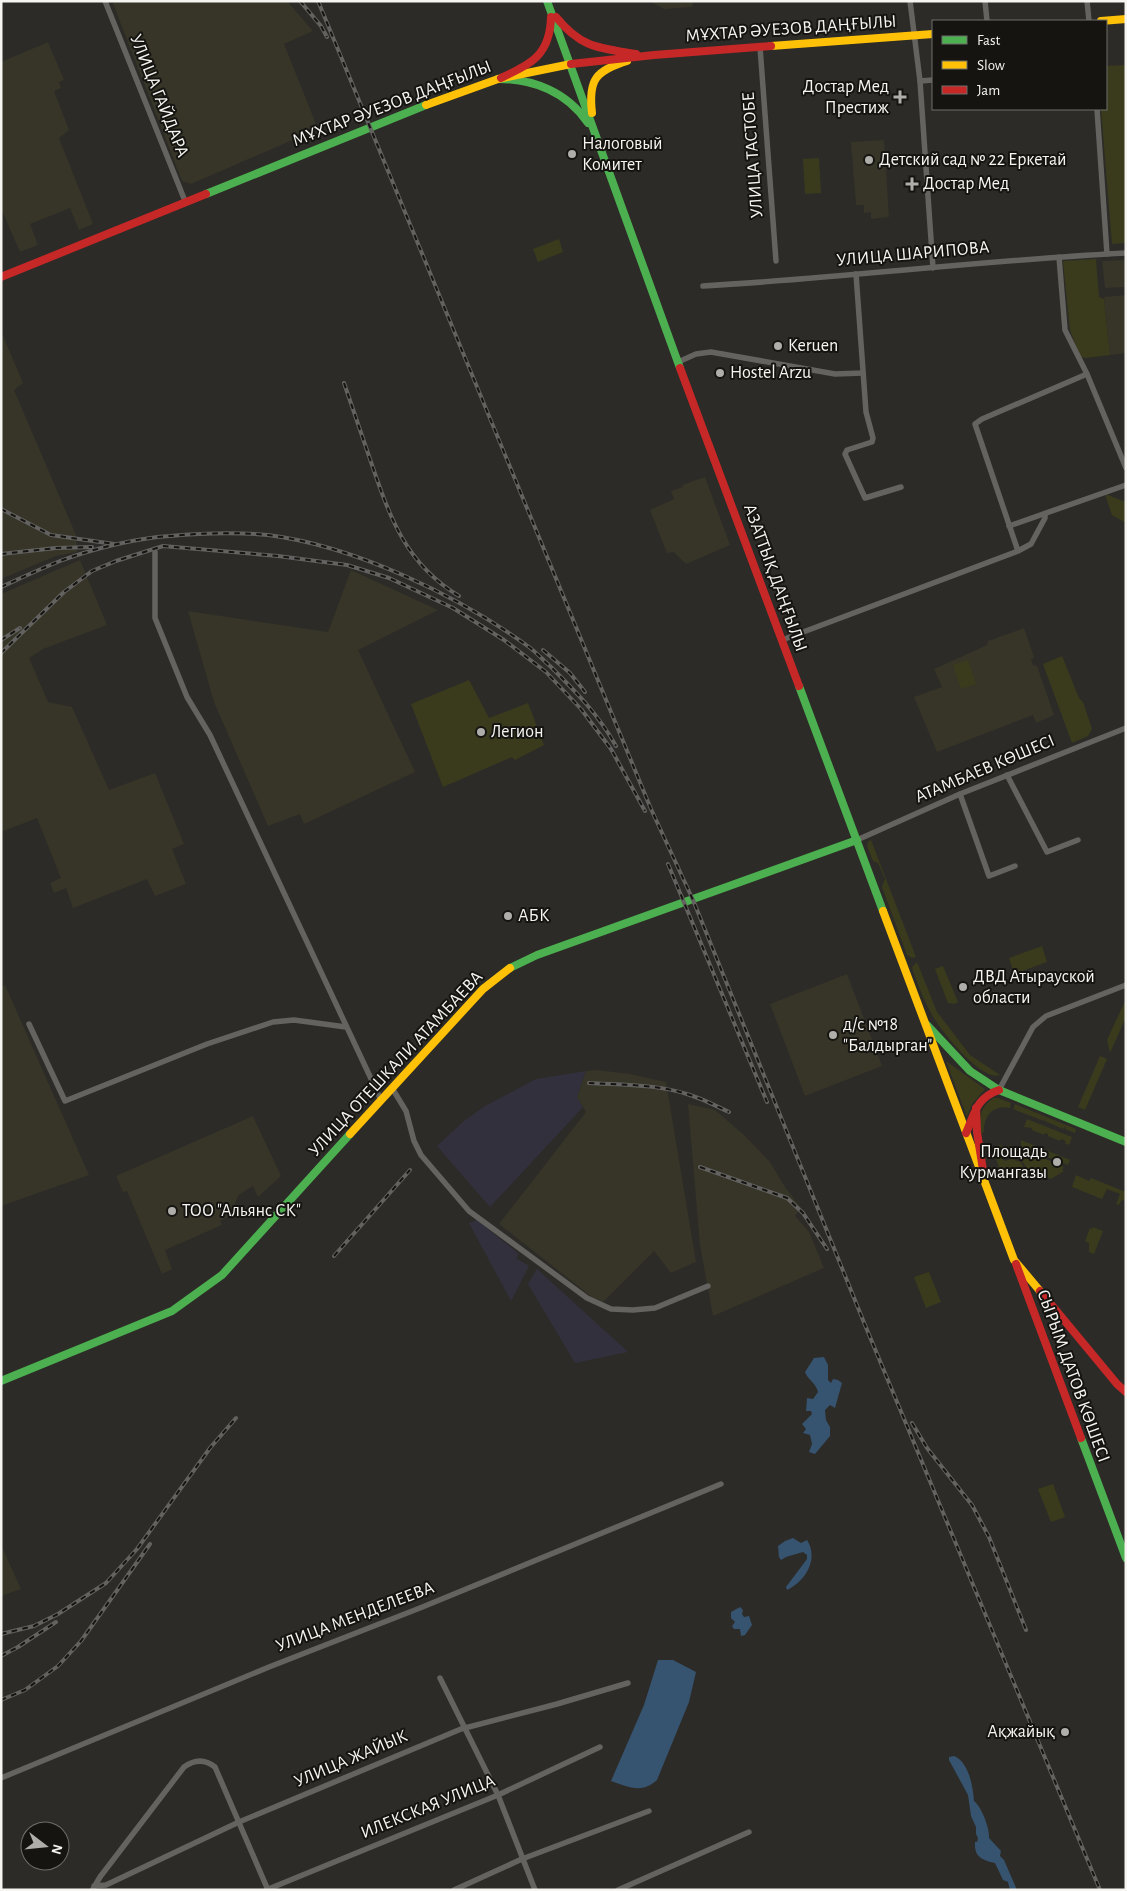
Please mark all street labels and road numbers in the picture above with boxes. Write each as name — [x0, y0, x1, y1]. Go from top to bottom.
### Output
street label: МҰХТАР ӘУЕЗОВ ДАҢҒЫЛЫ — [685, 13, 897, 45]
street label: УЛИЦА ГАЙДАРА — [126, 31, 194, 160]
street label: МҰХТАР ӘУЕЗОВ ДАҢҒЫЛЫ — [290, 58, 494, 150]
street label: УЛИЦА ТАСТОБЕ — [740, 91, 766, 219]
street label: УЛИЦА ШАРИПОВА — [836, 238, 991, 270]
street label: АЗАТТЫҚ ДАҢҒЫЛЫ — [740, 502, 810, 654]
street label: АТАМБАЕВ КӨШЕСІ — [913, 731, 1057, 807]
street label: УЛИЦА ОТЕШКАЛИ АТАМБАЕВА — [305, 968, 487, 1160]
street label: СЫРЫМ ДАТОВ КӨШЕСІ — [1033, 1287, 1113, 1465]
street label: УЛИЦА МЕНДЕЛЕЕВА — [274, 1578, 437, 1655]
street label: УЛИЦА ЖАЙЫК — [291, 1725, 411, 1791]
street label: ИЛЕКСКАЯ УЛИЦА — [358, 1772, 498, 1842]

